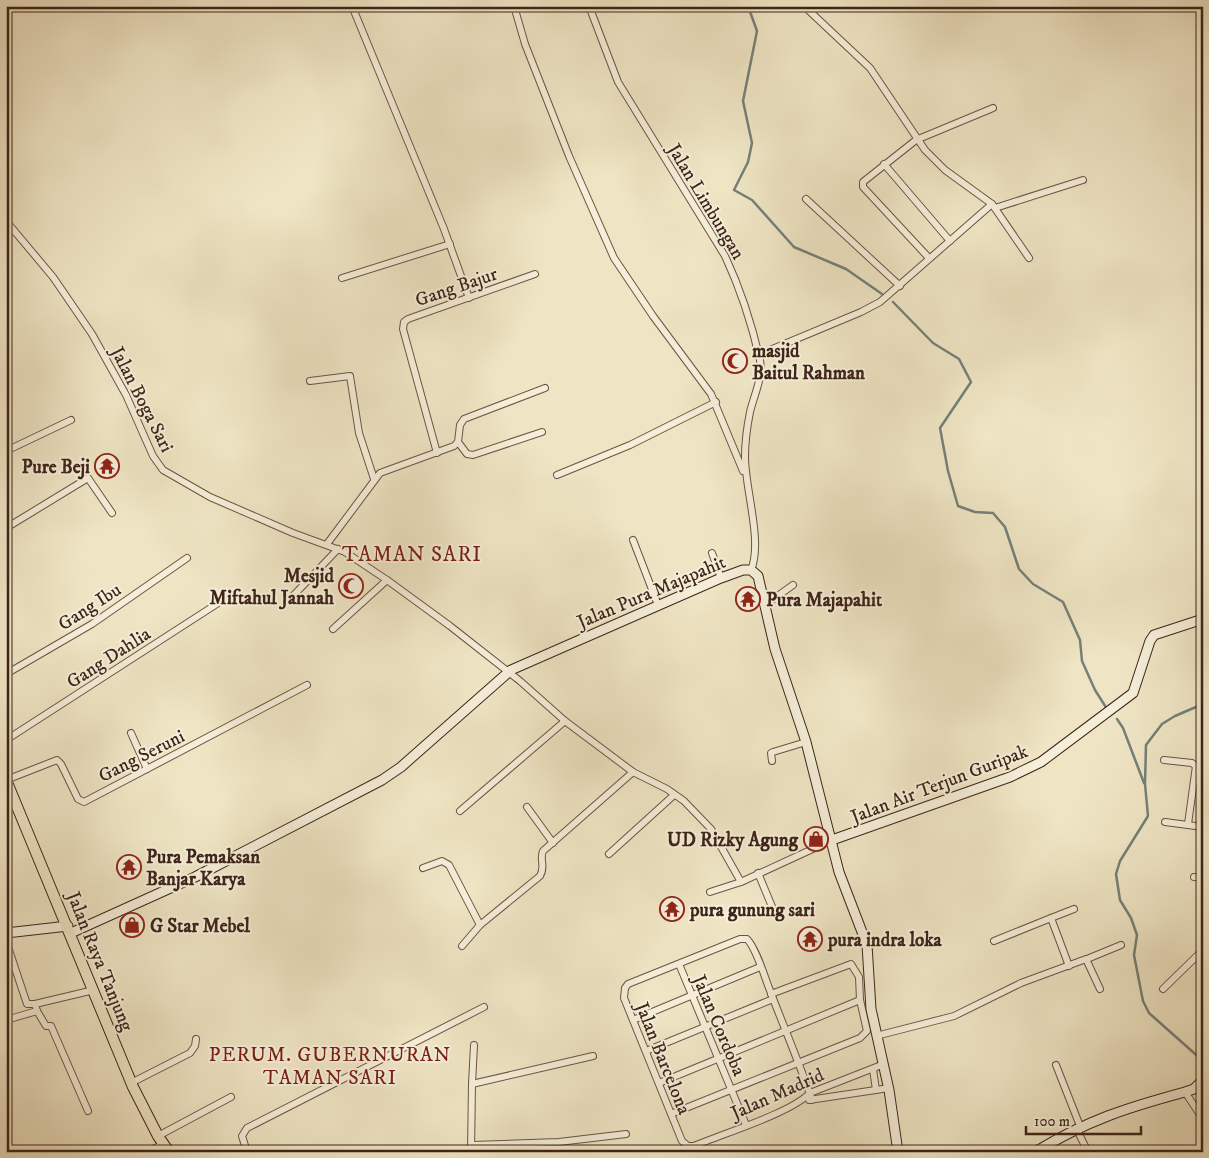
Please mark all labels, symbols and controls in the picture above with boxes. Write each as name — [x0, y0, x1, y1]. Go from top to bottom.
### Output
street label: Jalan Limbungan — [661, 138, 749, 264]
street label: Gang Bajur — [412, 263, 501, 312]
place label: masjid Baitul Rahman — [752, 340, 866, 385]
street label: Jalan Boga Sari — [104, 341, 178, 457]
mosque icon: masjid Baitul Rahman — [722, 348, 748, 374]
temple icon: Pure Beji — [94, 453, 120, 479]
place label: Pure Beji — [21, 456, 90, 480]
district label: TAMAN SARI — [342, 542, 482, 568]
street label: Jalan Pura Majapahit — [572, 551, 729, 635]
place label: Mesjid Miftahul Jannah — [210, 565, 335, 610]
mosque icon: Mesjid Miftahul Jannah — [338, 573, 364, 599]
street label: Gang Ibu — [54, 578, 126, 636]
temple icon: Pura Majapahit — [735, 586, 761, 612]
place label: Pura Majapahit — [766, 589, 883, 613]
street label: Gang Dahlia — [63, 623, 155, 694]
street label: Gang Seruni — [95, 725, 189, 788]
street label: Jalan Air Terjun Guripak — [846, 740, 1032, 830]
shop icon: UD Rizky Agung — [803, 826, 829, 852]
place label: UD Rizky Agung — [667, 829, 799, 852]
place label: Pura Pemaksan Banjar Karya — [146, 846, 261, 892]
temple icon: Pura Pemaksan Banjar Karya — [116, 854, 142, 880]
street label: Jalan Raya Tanjung — [60, 887, 138, 1035]
temple icon: pura gunung sari — [659, 896, 685, 922]
place label: pura gunung sari — [689, 899, 815, 922]
shop icon: G Star Mebel — [119, 912, 145, 938]
place label: G Star Mebel — [150, 915, 250, 938]
temple icon: pura indra loka — [797, 926, 823, 952]
place label: pura indra loka — [827, 929, 943, 952]
street label: Jalan Cordoba — [686, 970, 750, 1080]
street label: Jalan Barcelona — [629, 997, 696, 1118]
district label: PERUM. GUBERNURAN TAMAN SARI — [209, 1043, 451, 1091]
street label: Jalan Madrid — [726, 1063, 828, 1126]
scale bar — [1026, 1103, 1142, 1135]
text: 100 m — [1034, 1112, 1070, 1131]

